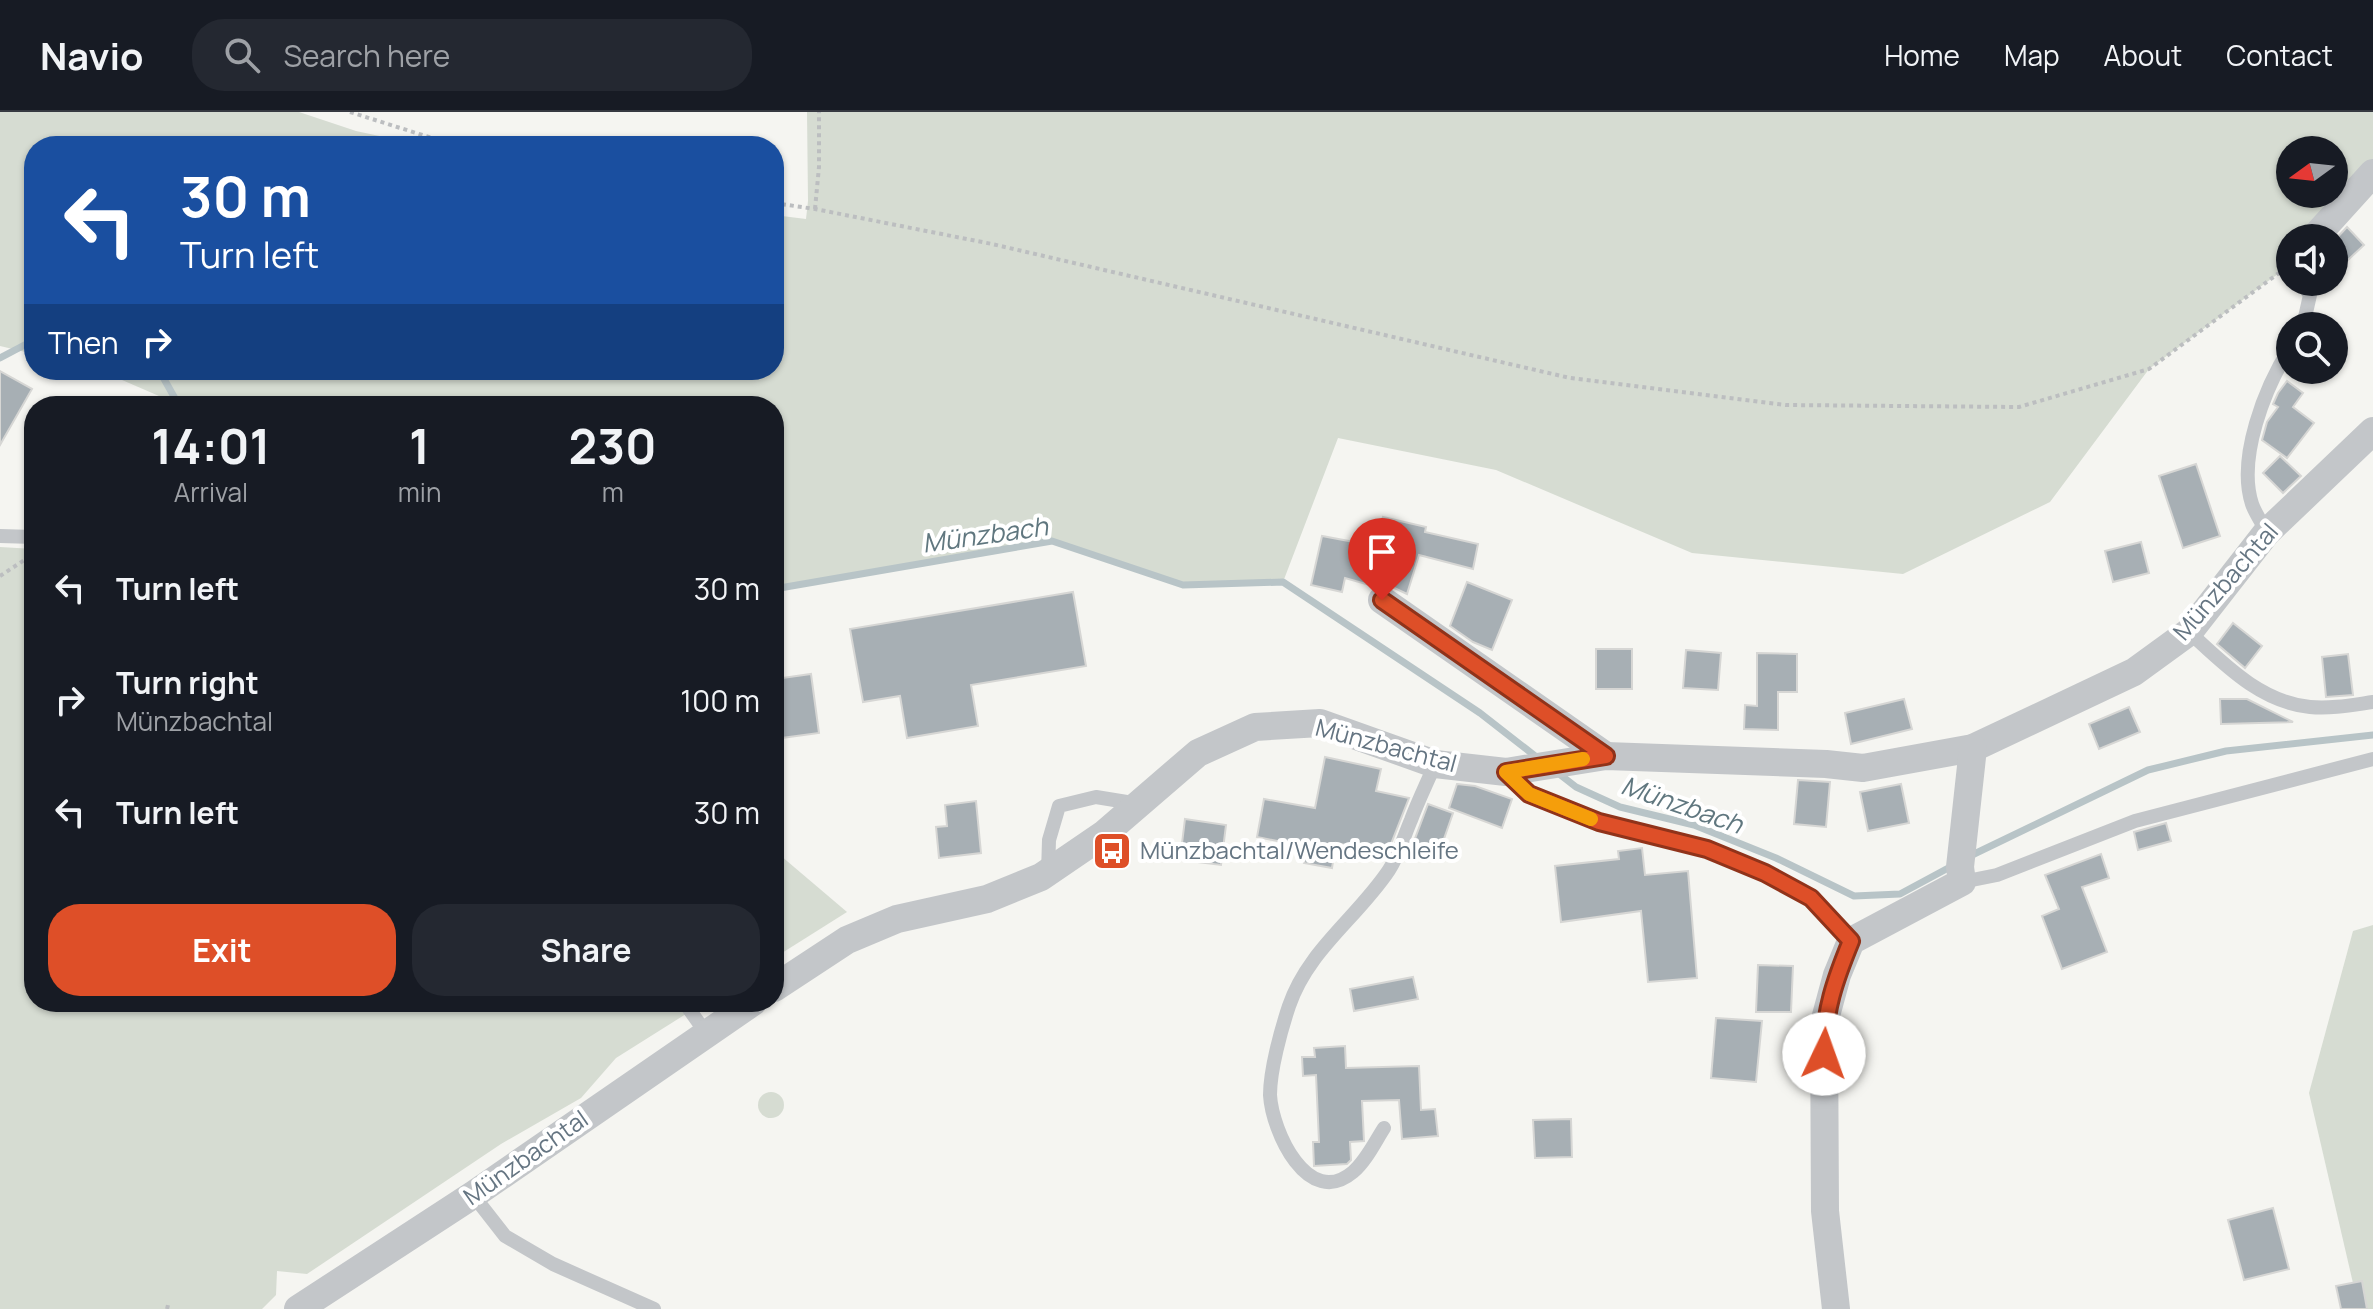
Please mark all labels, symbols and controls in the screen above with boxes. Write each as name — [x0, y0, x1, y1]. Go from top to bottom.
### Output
search box — [192, 19, 752, 91]
text: Navio — [40, 29, 144, 81]
icon: search — [220, 33, 264, 77]
text: Search here — [284, 35, 450, 76]
text: Home — [1884, 36, 1960, 74]
text: Map — [2004, 36, 2060, 74]
text: About — [2104, 36, 2182, 74]
text: Contact — [2226, 36, 2333, 74]
north arrow — [2276, 136, 2348, 208]
map controls — [2276, 136, 2348, 384]
text: 30 m — [180, 157, 311, 234]
icon: left — [48, 168, 152, 272]
button: sound — [2276, 224, 2348, 296]
text: Turn left — [180, 230, 319, 279]
button: search — [2276, 312, 2348, 384]
icon: right — [135, 320, 179, 364]
text: Then — [48, 322, 119, 363]
text: 14:01 — [151, 413, 271, 478]
text: 1 — [409, 413, 430, 478]
text: 230 — [569, 413, 657, 478]
text: Arrival — [174, 474, 248, 510]
text: min — [398, 474, 441, 510]
text: m — [602, 474, 624, 510]
water label: Münzbach — [920, 507, 1051, 561]
street label: Münzbachtal — [2165, 515, 2285, 647]
pin — [1348, 518, 1416, 600]
icon: arrive — [1360, 530, 1404, 574]
icon: left — [48, 566, 92, 610]
text: Turn left — [116, 568, 239, 609]
text: 30 m — [694, 568, 760, 609]
text: Turn right — [116, 662, 259, 703]
icon: right — [48, 678, 92, 722]
text: 100 m — [680, 680, 760, 721]
text: Münzbachtal — [116, 703, 273, 739]
street label: Münzbachtal — [1312, 710, 1461, 779]
water label: Münzbach — [1617, 766, 1749, 842]
icon: left — [48, 790, 92, 834]
text: Turn left — [116, 792, 239, 833]
text: 30 m — [694, 792, 760, 833]
bus stop icon: Münzbachtal/Wendeschleife — [1091, 830, 1133, 872]
place label: Münzbachtal/Wendeschleife — [1140, 833, 1459, 866]
button: Exit — [48, 904, 396, 996]
button: Share — [412, 904, 760, 996]
position arrow — [1782, 1012, 1866, 1096]
street label: Münzbachtal — [456, 1102, 594, 1212]

